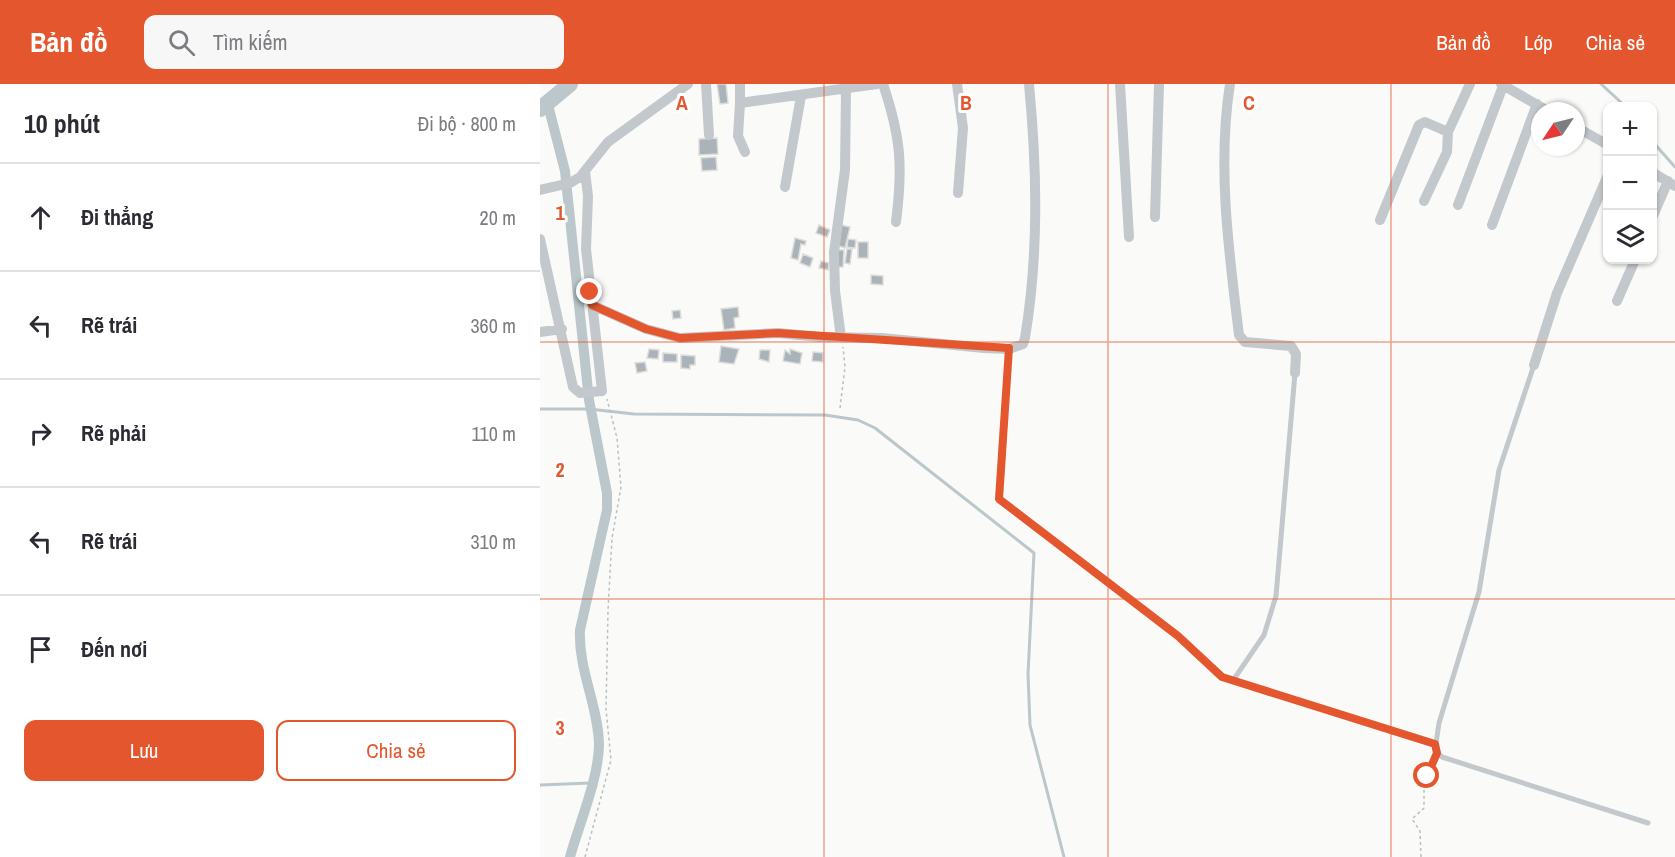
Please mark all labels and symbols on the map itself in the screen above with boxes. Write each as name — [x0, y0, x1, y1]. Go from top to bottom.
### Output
text: A — [676, 89, 688, 116]
text: B — [960, 89, 972, 116]
text: C — [1243, 89, 1255, 116]
north arrow — [1531, 102, 1585, 156]
text: 1 — [555, 199, 565, 226]
route end — [576, 278, 602, 304]
text: 2 — [555, 456, 565, 483]
text: 3 — [555, 714, 565, 741]
route start — [1413, 762, 1439, 788]

